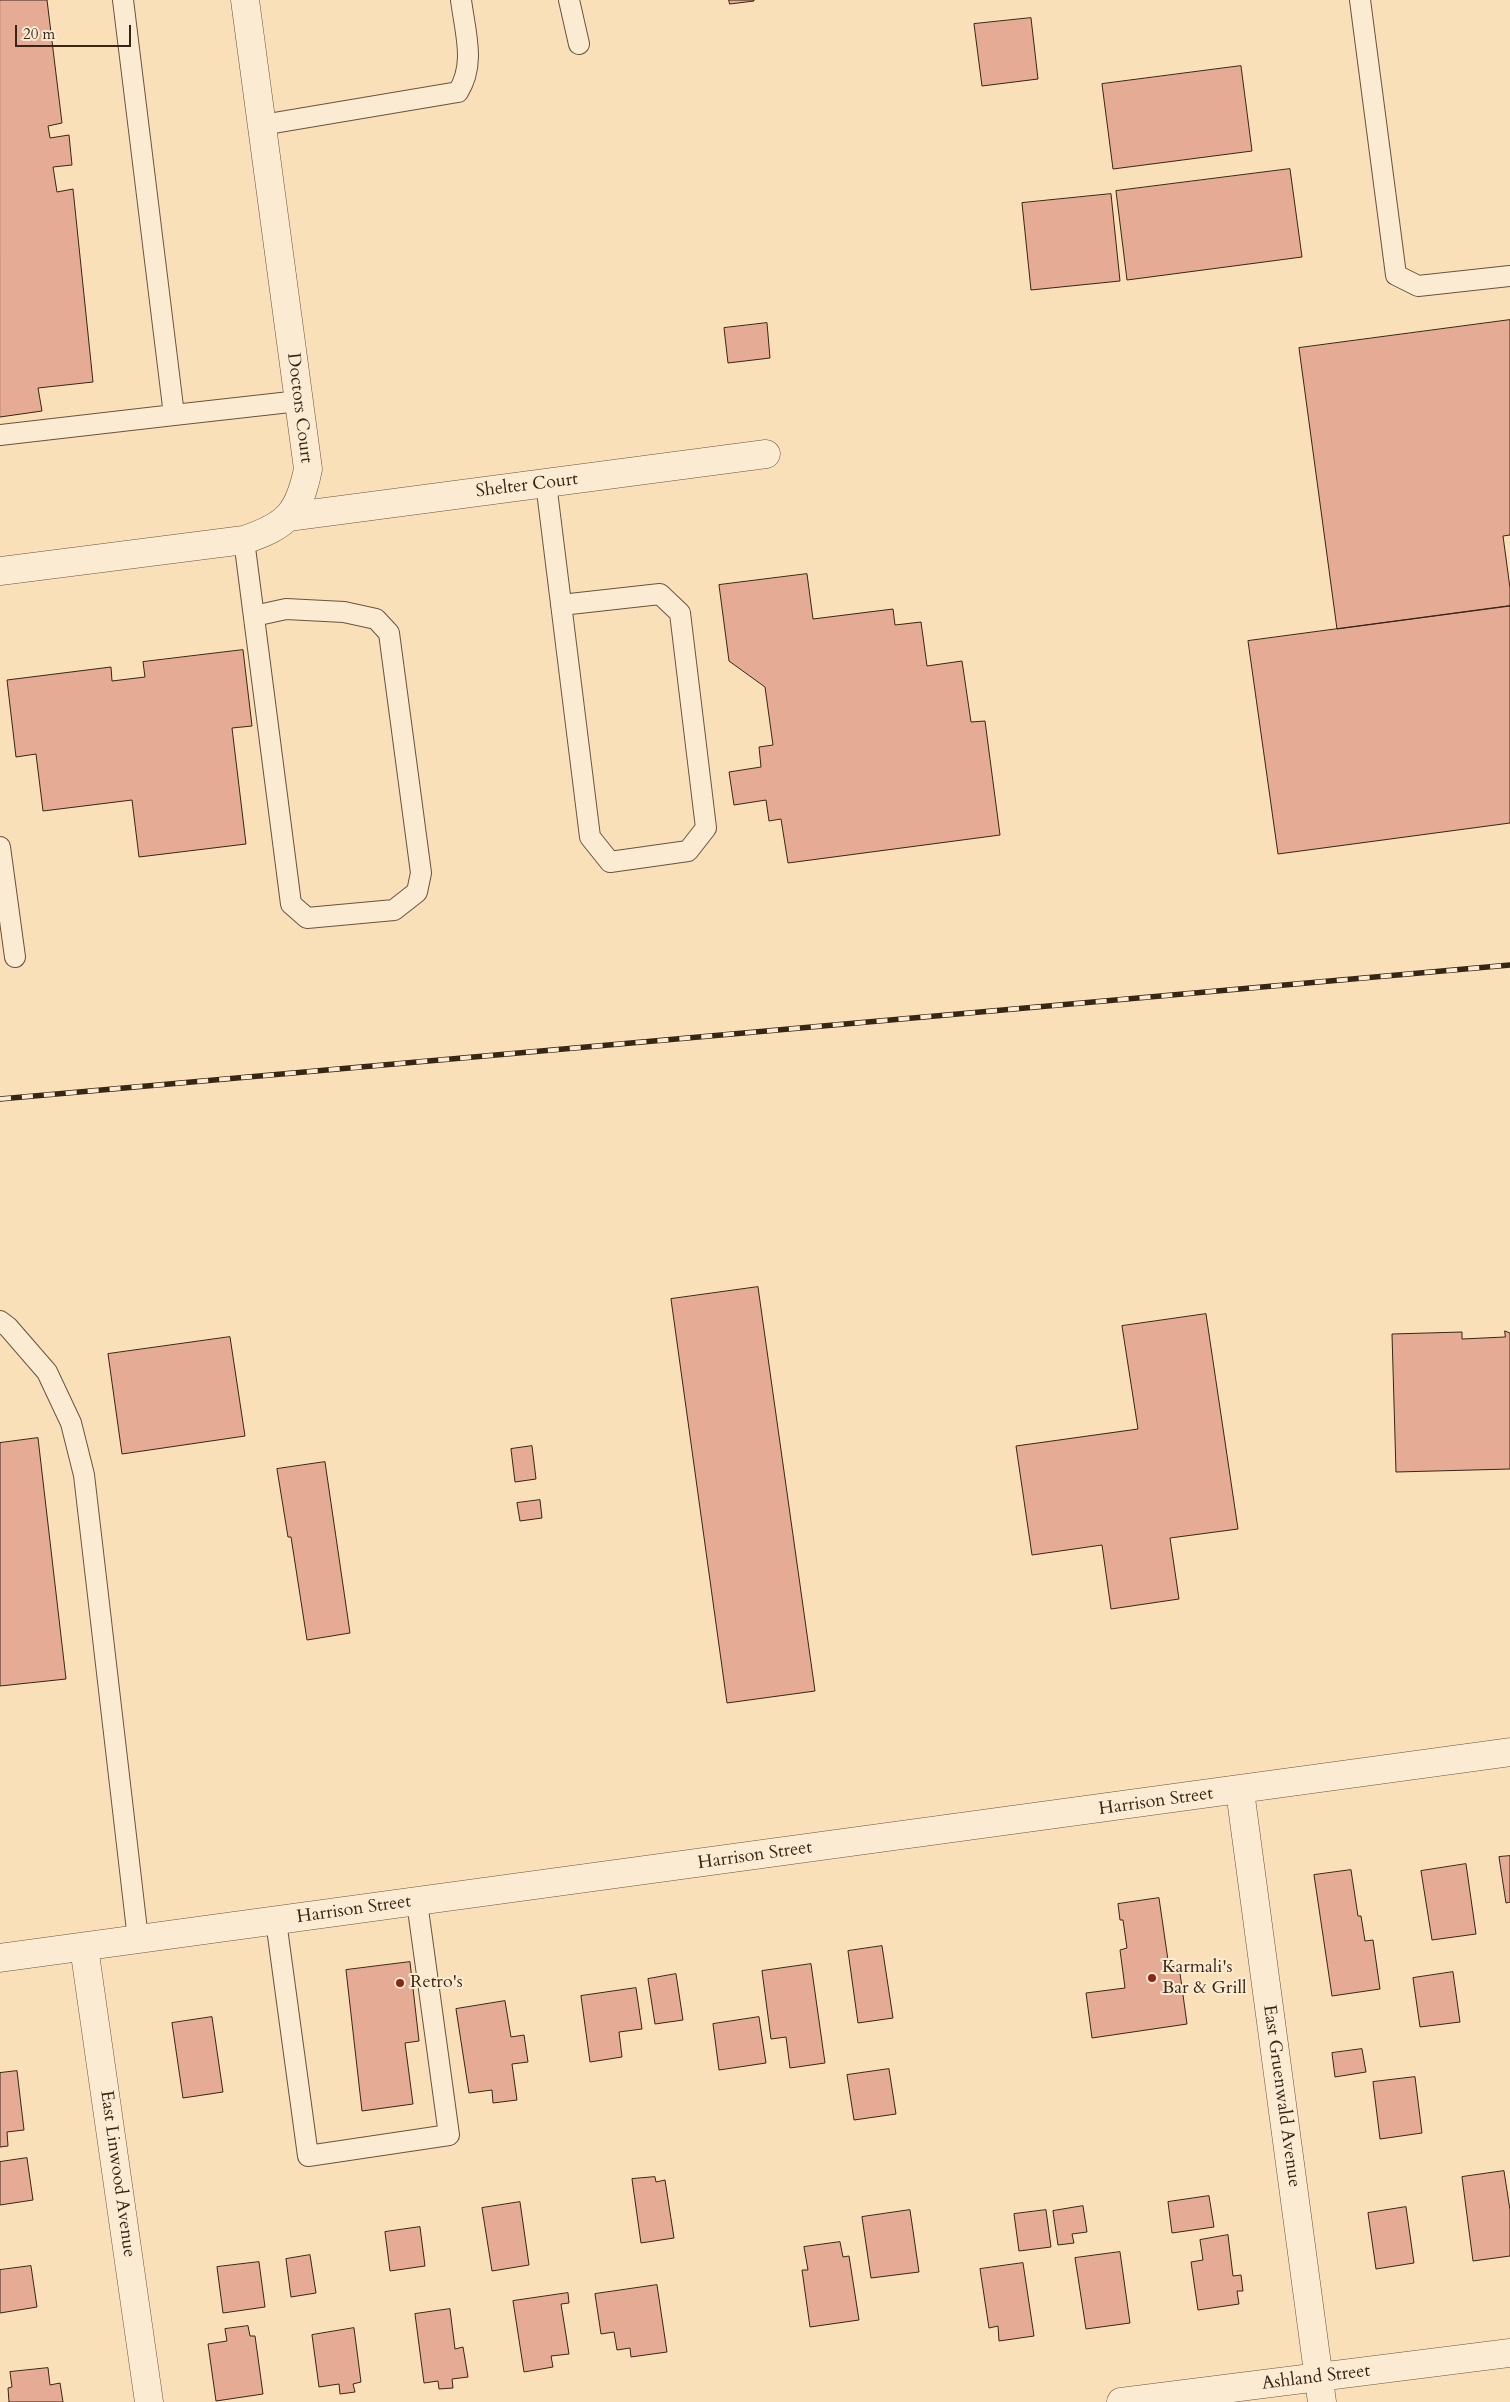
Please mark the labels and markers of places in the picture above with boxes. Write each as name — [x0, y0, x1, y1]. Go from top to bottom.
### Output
place label: Karmali's Bar & Grill — [1162, 1957, 1247, 2000]
place label: Retro's — [410, 1972, 463, 1994]
marker: Karmali's Bar & Grill — [1146, 1972, 1158, 1984]
marker: Retro's — [394, 1977, 406, 1989]

